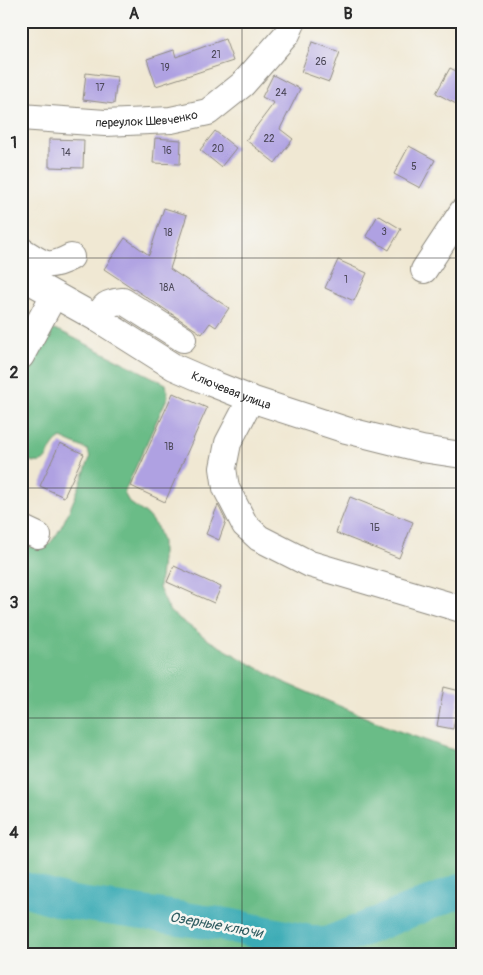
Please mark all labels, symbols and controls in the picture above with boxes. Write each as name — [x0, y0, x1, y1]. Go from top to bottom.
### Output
text: A — [129, 4, 140, 24]
text: B — [343, 4, 353, 24]
house number: 21 — [211, 49, 221, 61]
house number: 26 — [315, 56, 327, 68]
house number: 19 — [160, 62, 170, 74]
house number: 17 — [95, 82, 105, 94]
house number: 24 — [275, 87, 287, 99]
street label: переулок Шевченко — [95, 107, 200, 131]
text: 1 — [11, 133, 17, 153]
house number: 22 — [263, 133, 275, 145]
house number: 20 — [212, 143, 224, 155]
house number: 16 — [162, 145, 172, 157]
house number: 14 — [61, 147, 71, 159]
house number: 5 — [411, 161, 417, 173]
house number: 3 — [381, 226, 387, 238]
house number: 18 — [164, 227, 172, 239]
house number: 1 — [344, 274, 348, 286]
house number: 18А — [159, 282, 175, 294]
text: 2 — [10, 363, 19, 383]
street label: Ключевая улица — [189, 368, 273, 413]
house number: 1В — [164, 441, 174, 453]
house number: 1Б — [370, 522, 380, 534]
text: 3 — [10, 593, 19, 613]
text: 4 — [9, 823, 19, 843]
water label: Озерные ключи — [168, 908, 265, 942]

